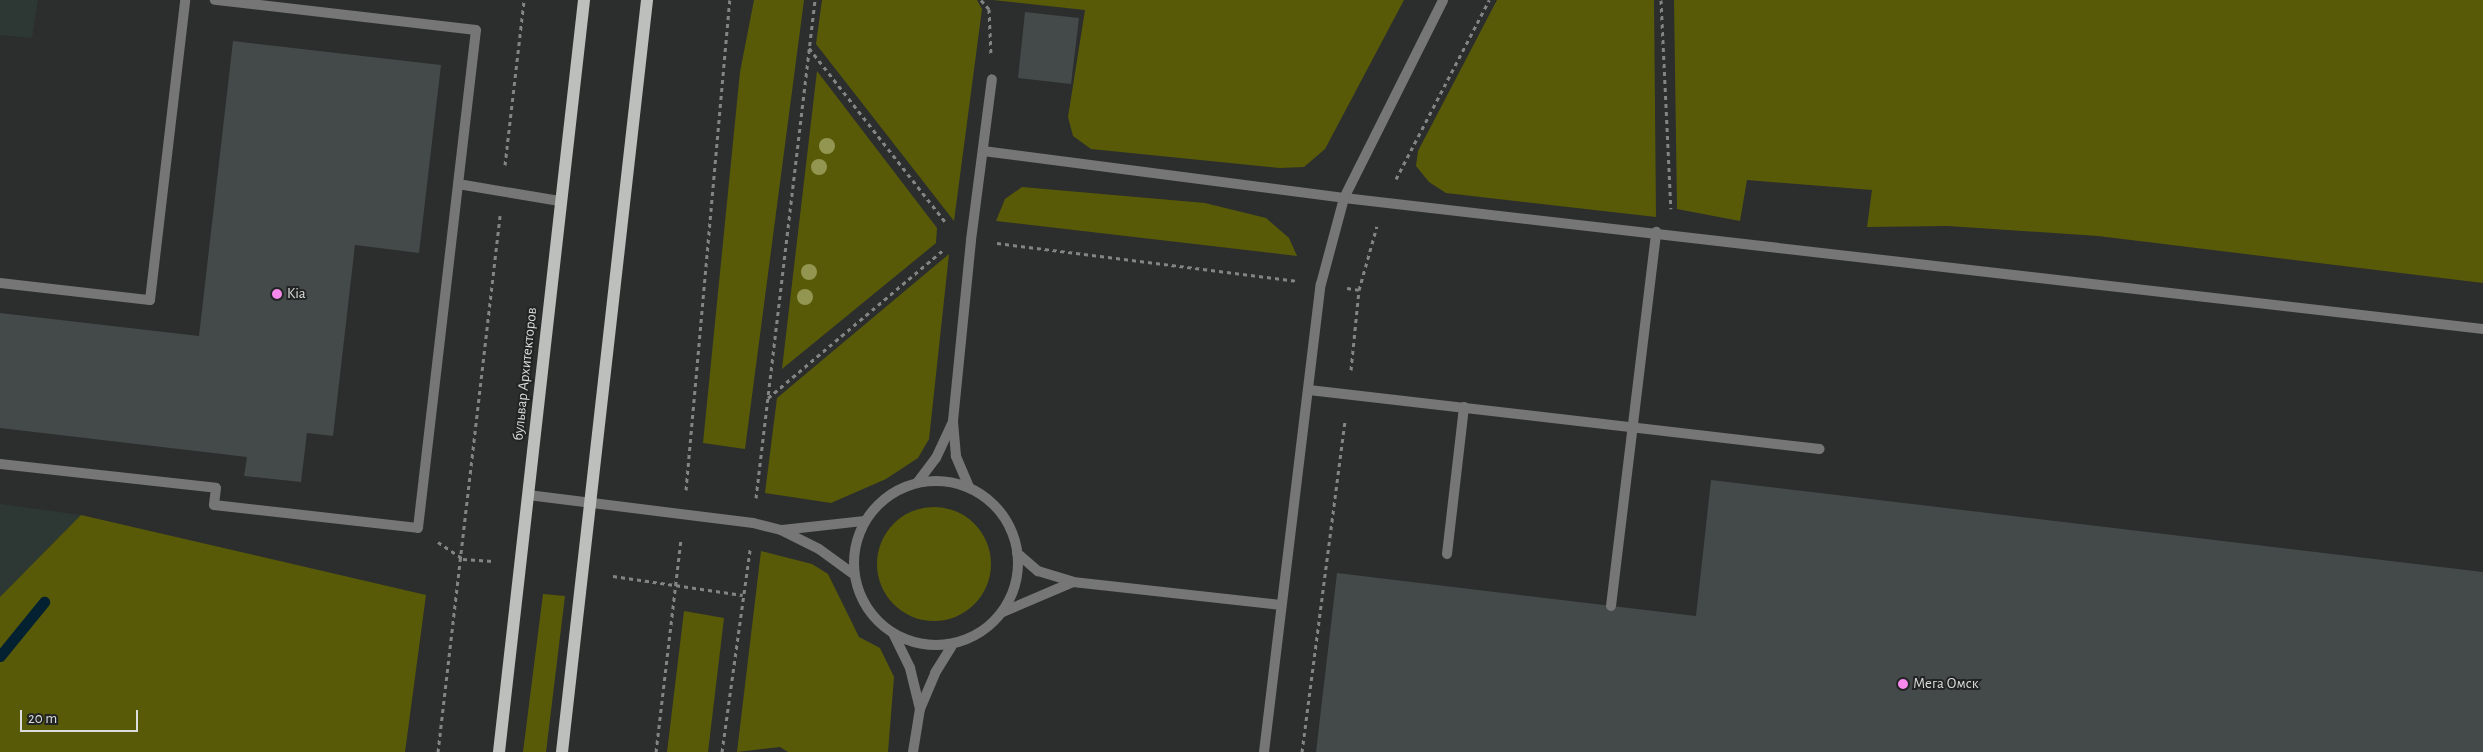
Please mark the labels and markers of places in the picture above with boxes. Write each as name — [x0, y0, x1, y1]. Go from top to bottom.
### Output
place label: Kia — [287, 285, 306, 303]
marker: Kia — [271, 288, 283, 300]
place label: Мега Омск — [1913, 675, 1979, 693]
marker: Мега Омск — [1897, 678, 1909, 690]

